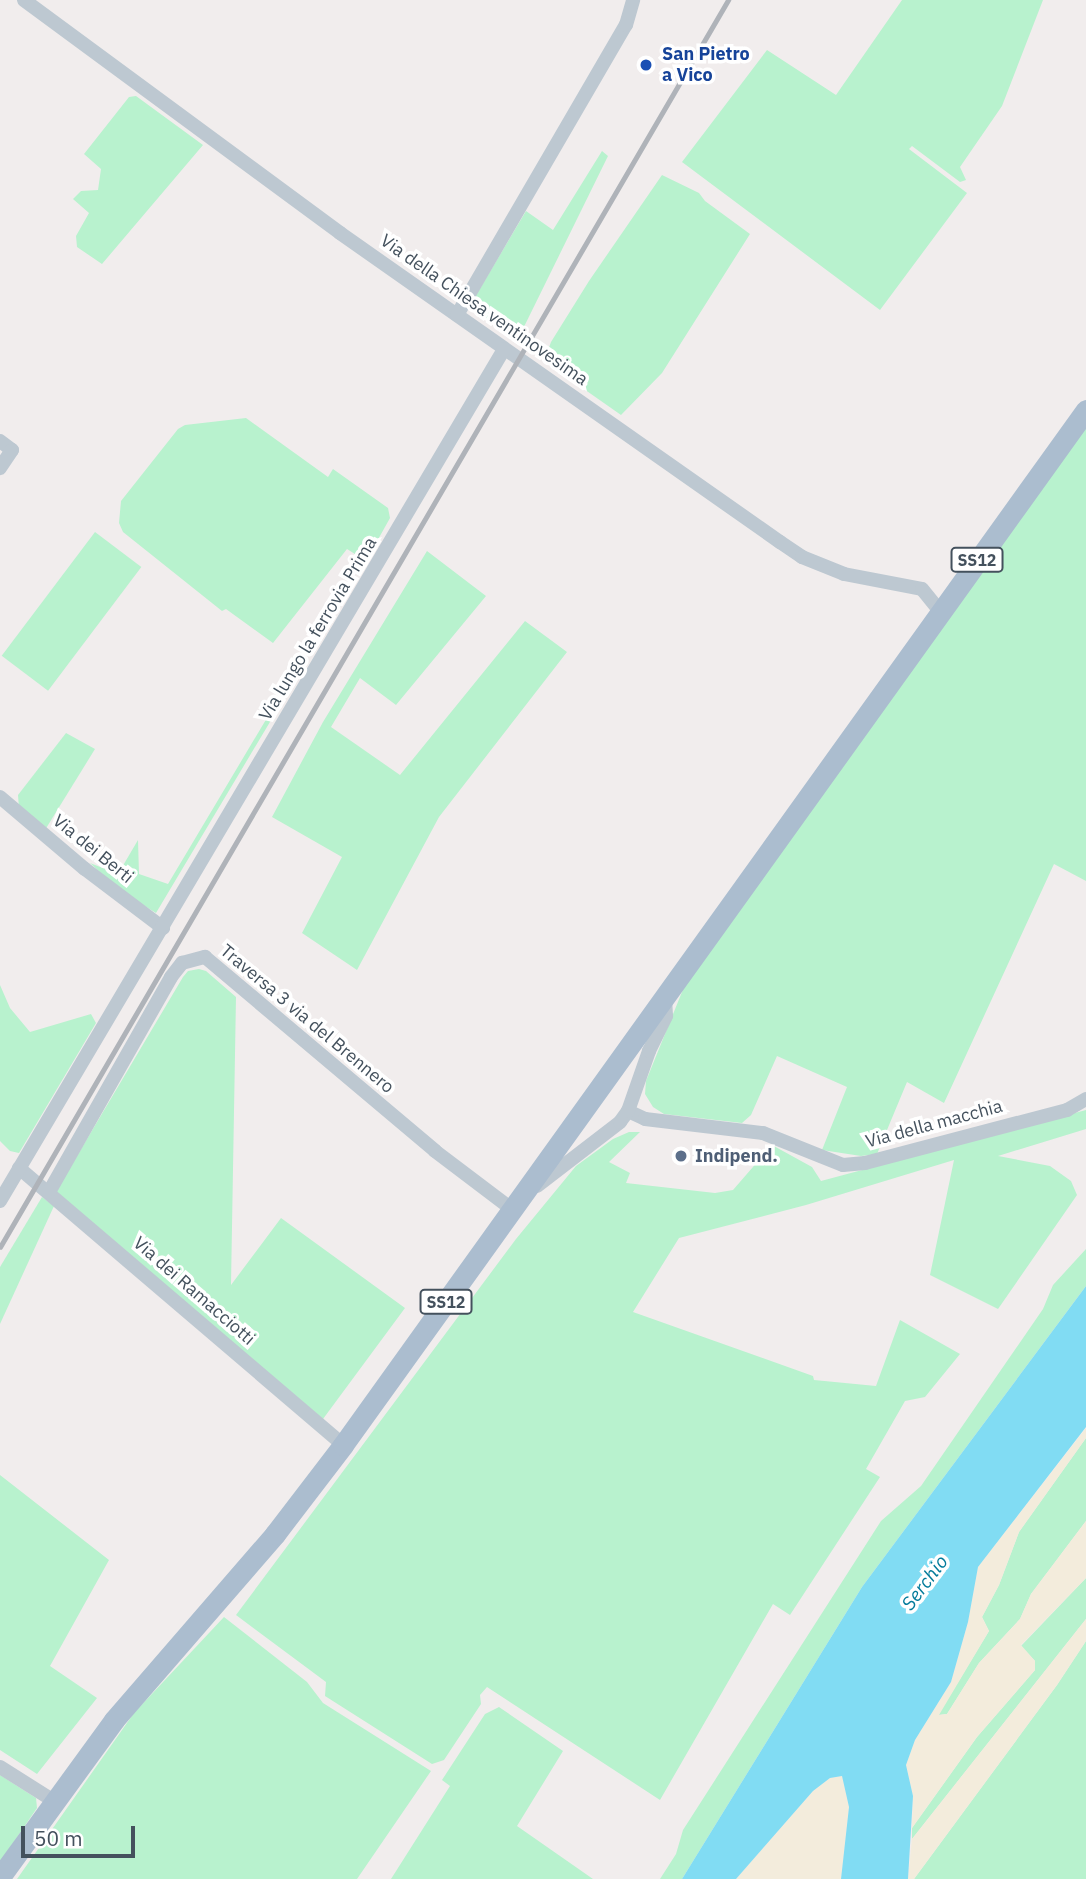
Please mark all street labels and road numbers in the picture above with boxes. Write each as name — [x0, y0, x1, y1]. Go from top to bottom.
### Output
street label: Via della Chiesa ventinovesima — [376, 230, 592, 390]
street label: Via lungo la ferrovia Prima — [255, 533, 381, 725]
road number: SS12 — [949, 548, 1005, 572]
street label: Via dei Berti — [48, 810, 138, 888]
street label: Traversa 3 via del Brennero — [216, 940, 398, 1098]
street label: Via della macchia — [863, 1095, 1005, 1153]
street label: Via dei Ramacciotti — [129, 1232, 259, 1350]
road number: SS12 — [418, 1290, 474, 1314]

